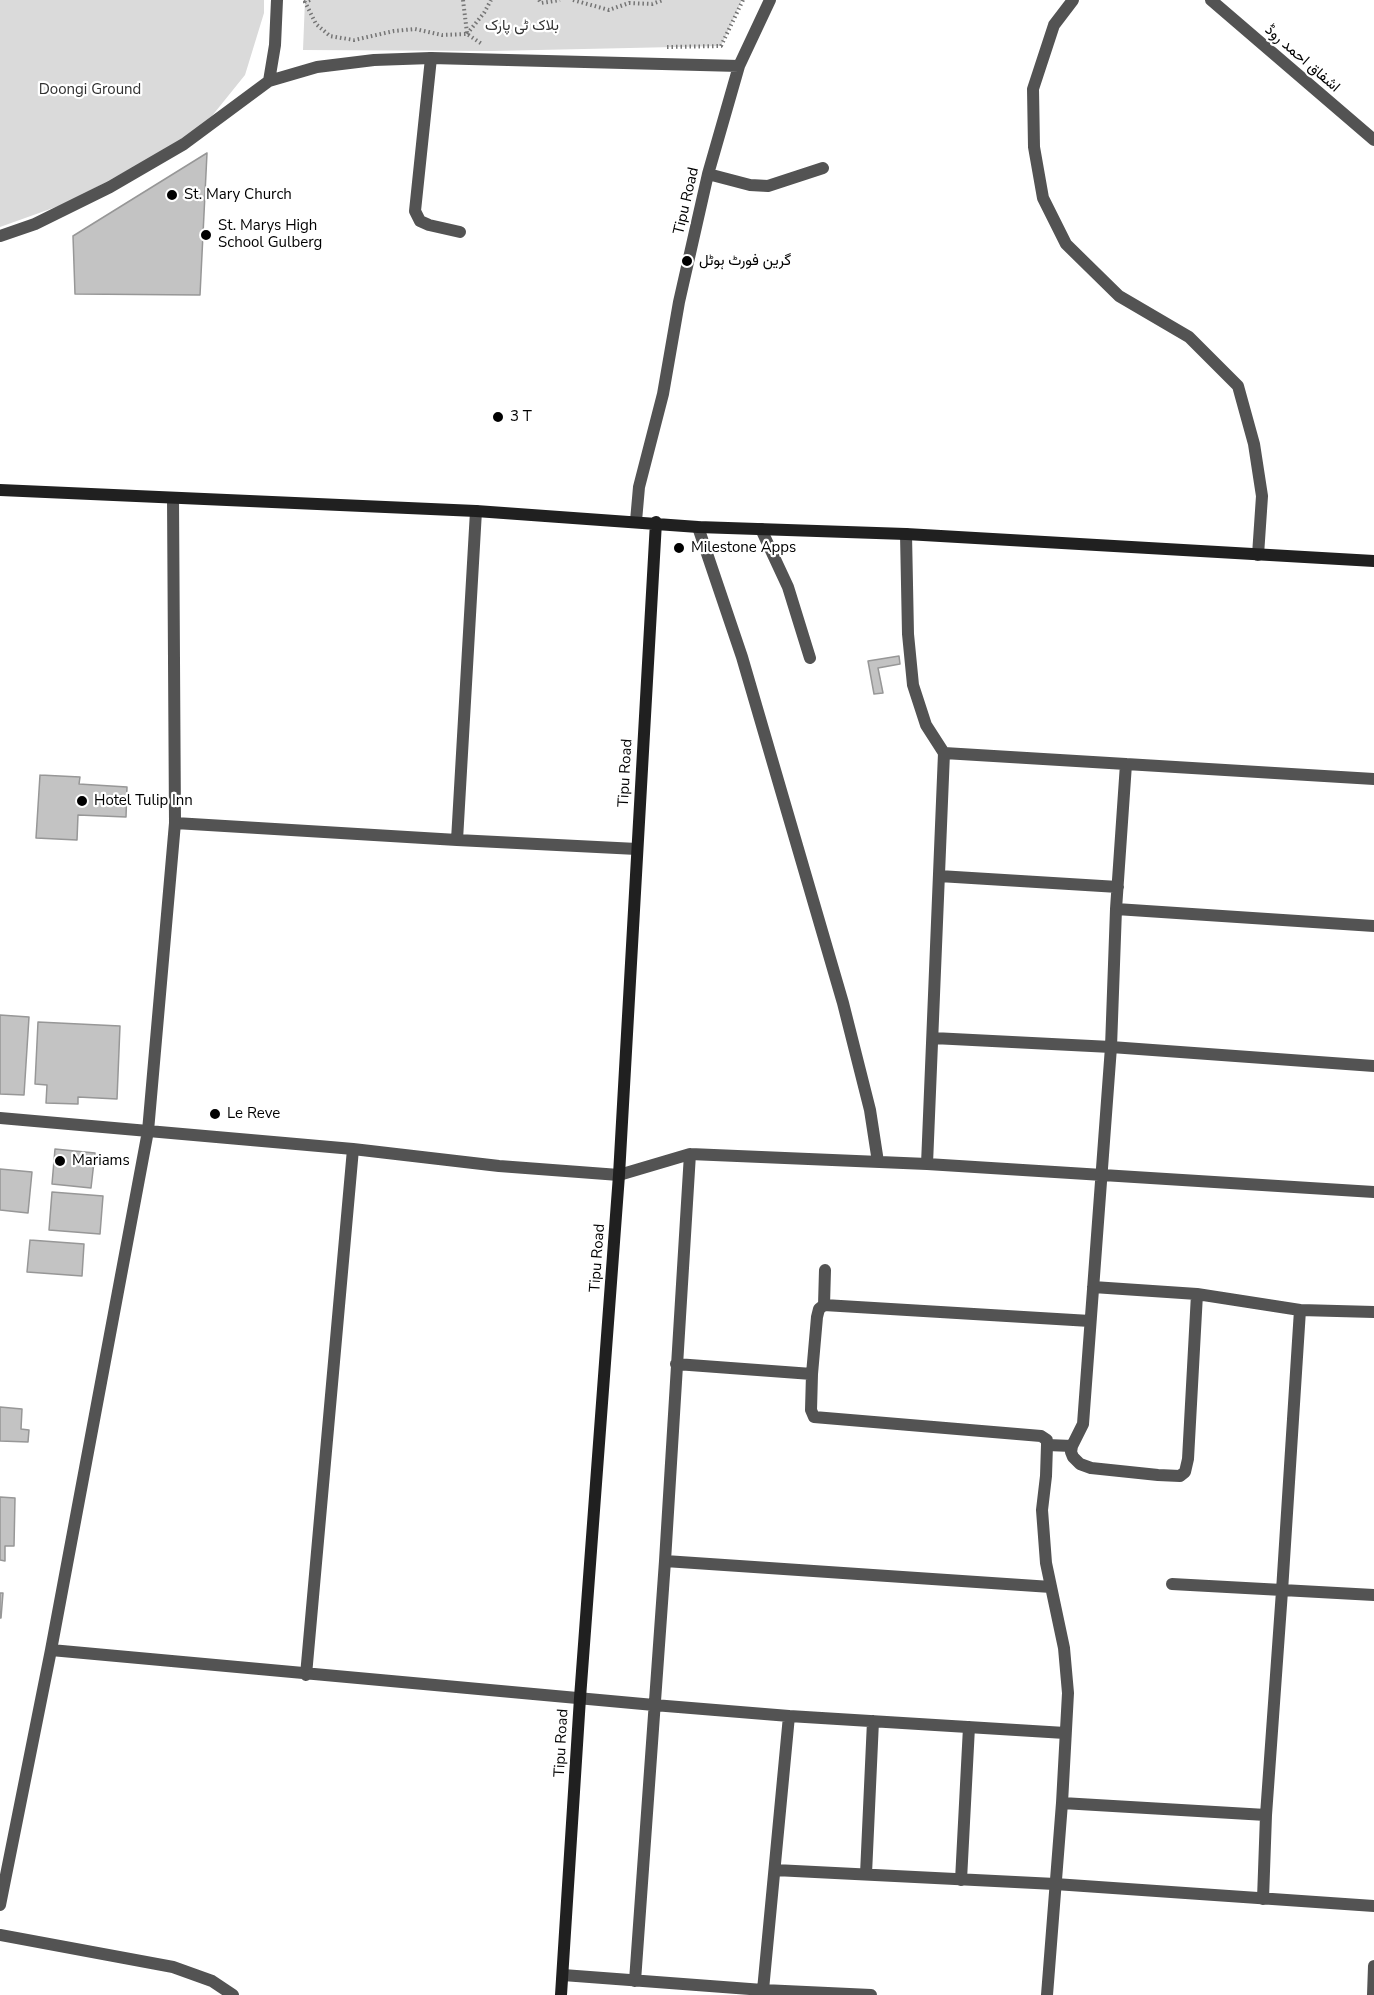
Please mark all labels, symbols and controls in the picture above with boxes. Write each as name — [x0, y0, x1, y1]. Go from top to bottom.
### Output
park label: بلاک ٹی پارک — [485, 17, 559, 35]
street label: اشفاق احمد روڈ — [1261, 21, 1343, 97]
park label: Doongi Ground — [39, 81, 141, 99]
street label: Tipu Road — [671, 166, 703, 236]
place label: St. Mary Church — [184, 186, 292, 204]
marker: St. Mary Church — [165, 188, 179, 202]
place label: St. Marys High School Gulberg — [218, 217, 322, 252]
marker: St. Marys High School Gulberg — [199, 228, 213, 242]
place label: گرین فورٹ ہوٹل — [699, 252, 791, 270]
marker: گرین فورٹ ہوٹل — [680, 254, 694, 268]
place label: 3 T — [510, 408, 532, 426]
marker: 3 T — [491, 410, 505, 424]
place label: Milestone Apps — [691, 539, 796, 557]
marker: Milestone Apps — [672, 541, 686, 555]
street label: Tipu Road — [615, 738, 637, 808]
place label: Hotel Tulip Inn — [94, 792, 193, 810]
marker: Hotel Tulip Inn — [75, 794, 89, 808]
place label: Le Reve — [227, 1105, 280, 1123]
marker: Le Reve — [208, 1107, 222, 1121]
place label: Mariams — [72, 1152, 130, 1170]
marker: Mariams — [53, 1154, 67, 1168]
street label: Tipu Road — [587, 1223, 609, 1293]
street label: Tipu Road — [551, 1708, 573, 1778]

